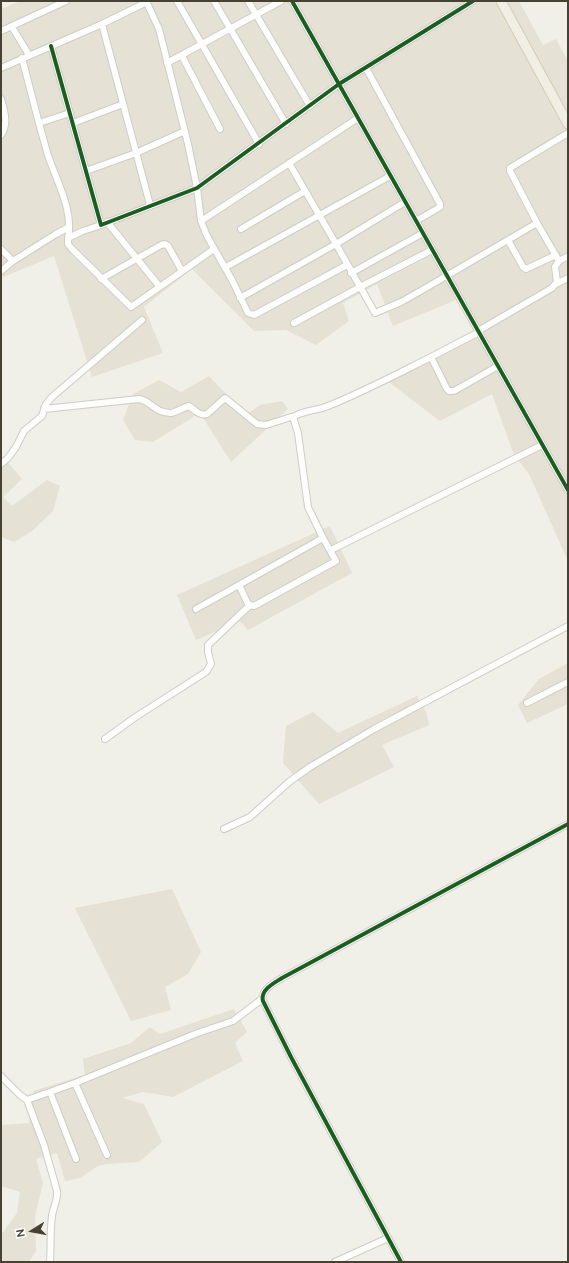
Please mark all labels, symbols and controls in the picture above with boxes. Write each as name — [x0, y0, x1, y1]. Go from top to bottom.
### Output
north arrow — [12, 1211, 52, 1251]
text: N — [14, 1228, 27, 1238]

